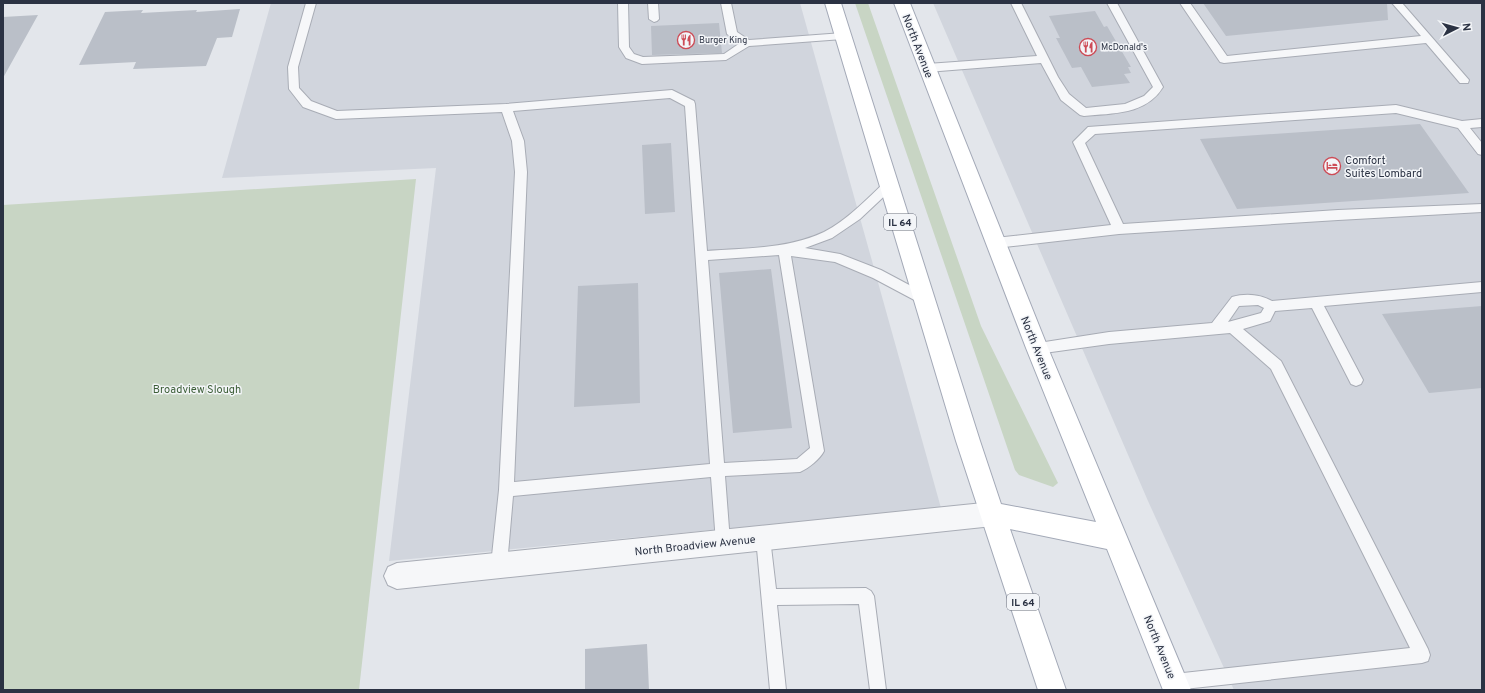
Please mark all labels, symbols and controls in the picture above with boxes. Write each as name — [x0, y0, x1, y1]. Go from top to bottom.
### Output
north arrow — [1437, 8, 1477, 48]
street label: North Avenue — [898, 12, 936, 80]
text: N — [1459, 22, 1473, 32]
restaurant icon: Burger King — [676, 30, 696, 50]
place label: Burger King — [699, 35, 747, 46]
restaurant icon: McDonald's — [1078, 37, 1098, 57]
place label: McDonald's — [1101, 42, 1147, 53]
place label: Comfort Suites Lombard — [1345, 154, 1422, 181]
hotel icon: Comfort Suites Lombard — [1322, 156, 1342, 176]
road number: IL 64 — [884, 214, 916, 230]
street label: North Avenue — [1017, 315, 1055, 382]
park label: Broadview Slough — [153, 383, 241, 397]
street label: North Broadview Avenue — [634, 533, 756, 559]
road number: IL 64 — [1007, 594, 1039, 610]
street label: North Avenue — [1140, 614, 1178, 681]

